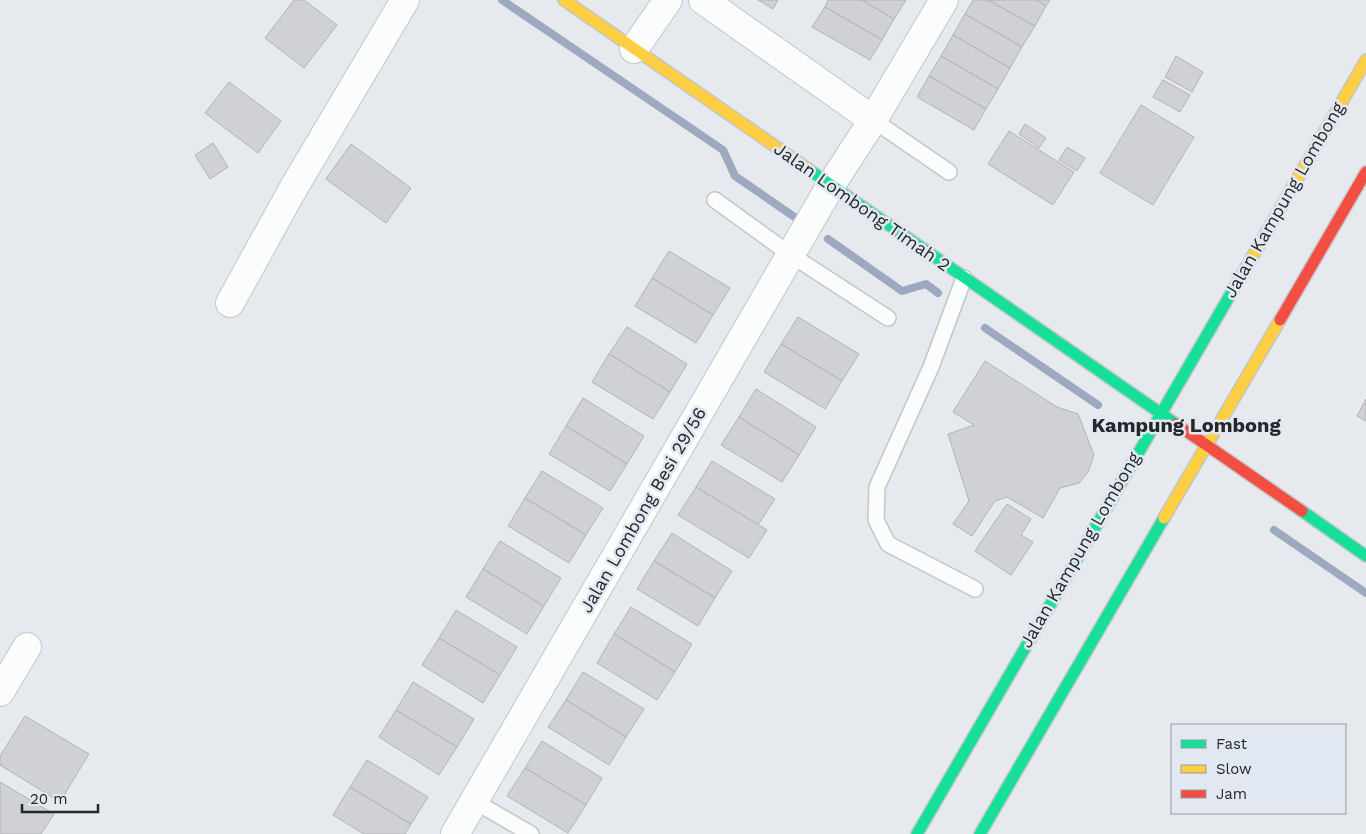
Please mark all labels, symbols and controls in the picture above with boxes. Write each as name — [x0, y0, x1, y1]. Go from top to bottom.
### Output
street label: Jalan Kampung Lombong — [1219, 98, 1348, 301]
street label: Jalan Lombong Timah 2 — [770, 138, 954, 276]
street label: Jalan Lombong Besi 29/56 — [575, 403, 710, 616]
district label: Kampung Lombong — [1091, 413, 1281, 437]
street label: Jalan Kampung Lombong — [1015, 448, 1144, 651]
legend — [1171, 724, 1346, 814]
text: Fast — [1216, 735, 1248, 753]
text: Slow — [1216, 760, 1252, 778]
scale bar — [22, 782, 99, 814]
text: Jam — [1216, 785, 1247, 803]
text: 20 m — [30, 790, 68, 808]

